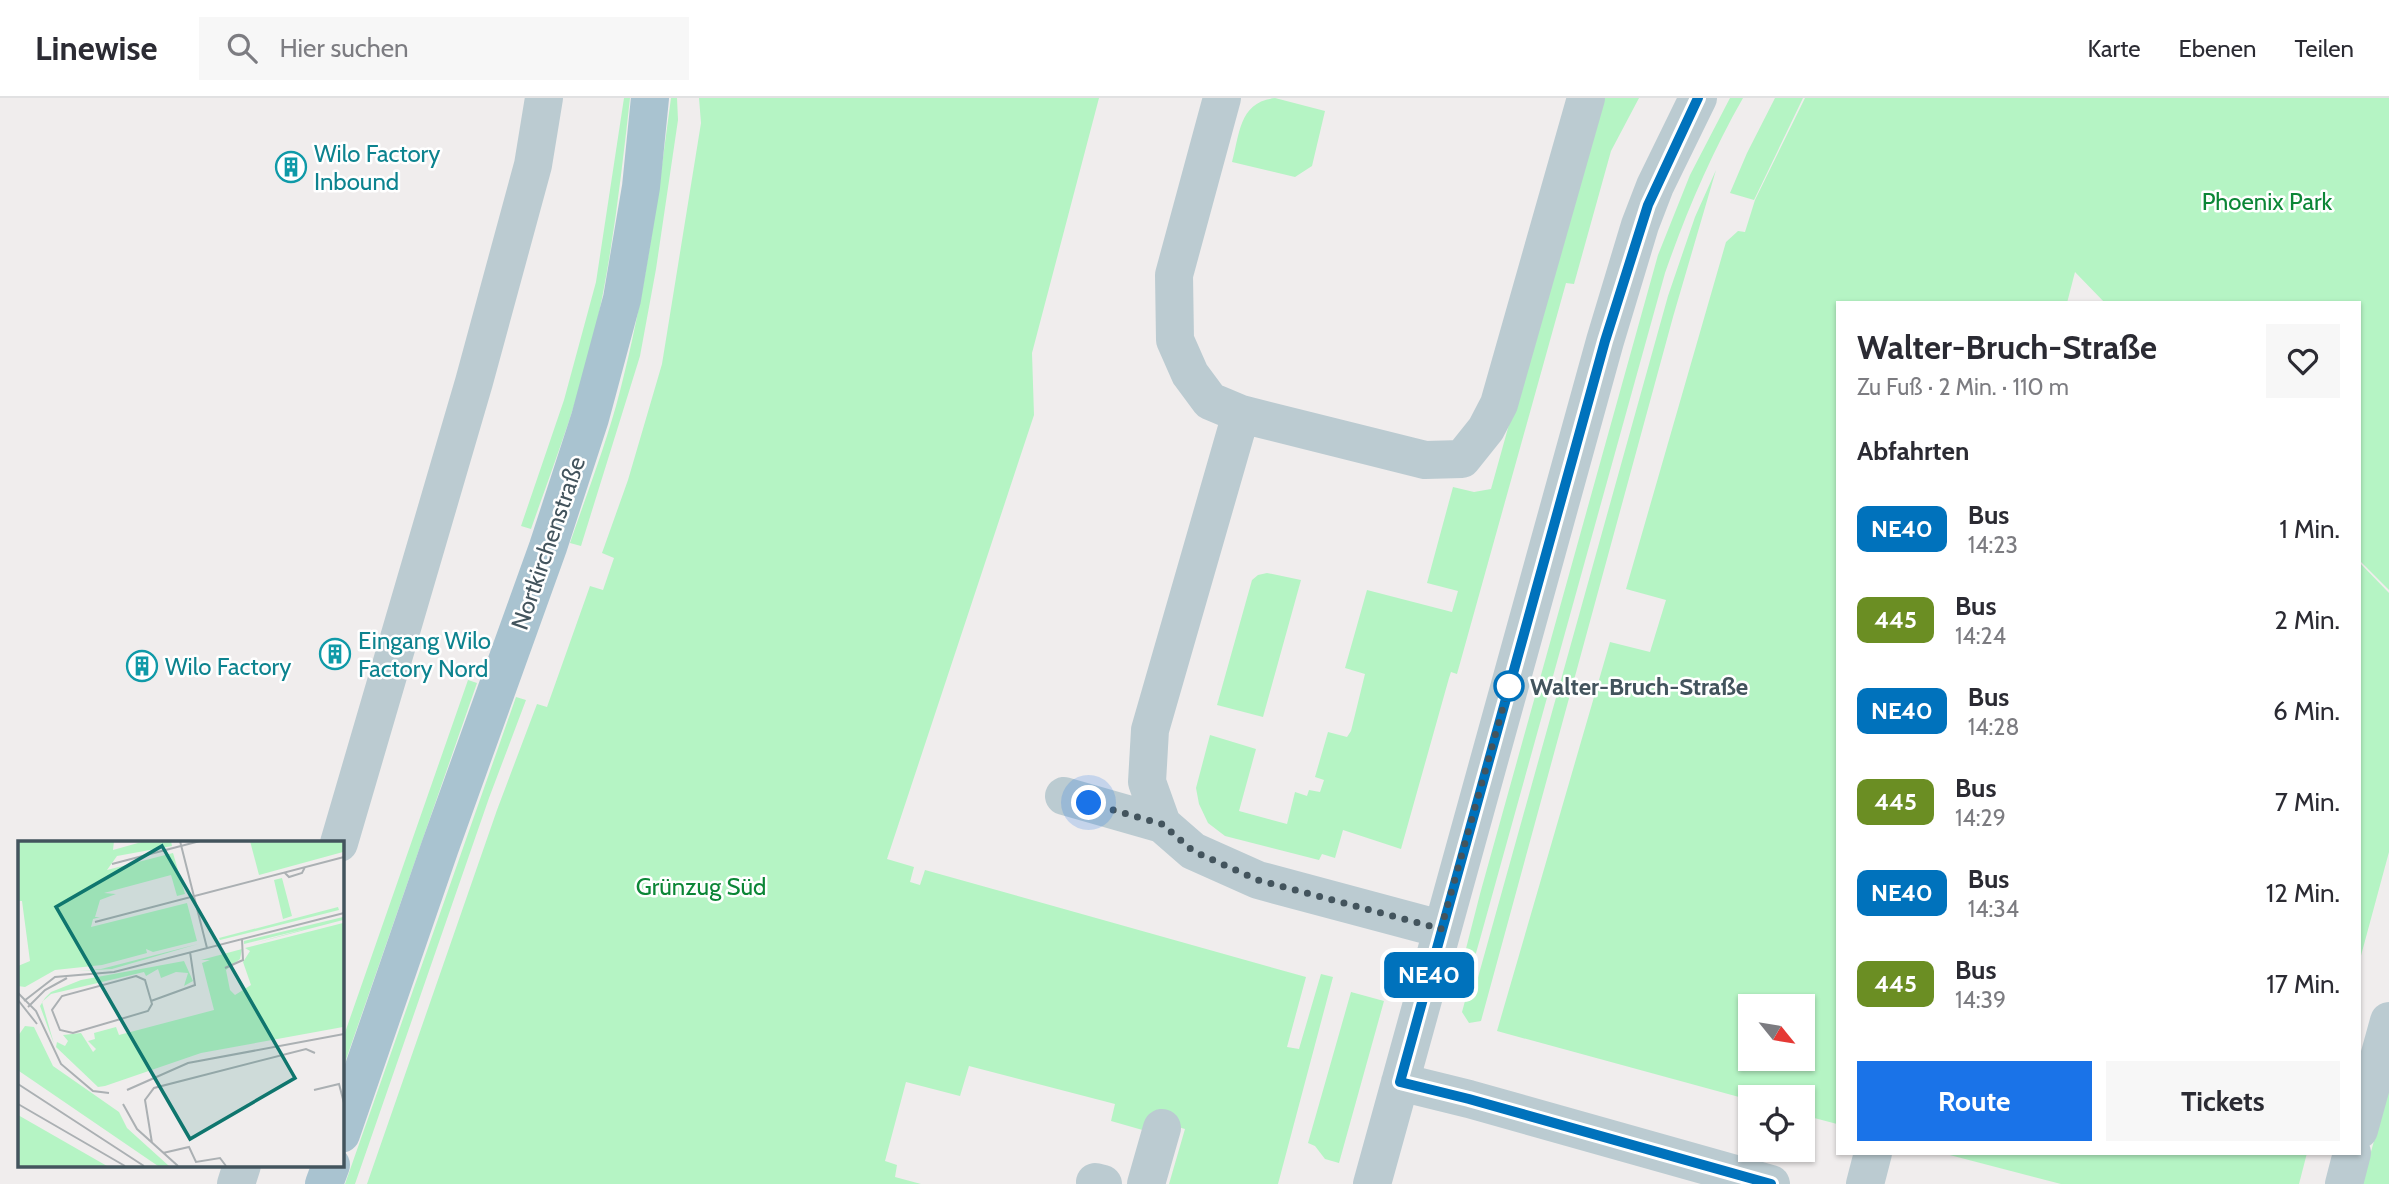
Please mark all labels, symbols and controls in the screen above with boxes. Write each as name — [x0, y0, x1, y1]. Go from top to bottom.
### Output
search box — [199, 17, 689, 80]
text: Linewise — [35, 28, 157, 68]
icon: search — [223, 29, 261, 67]
text: Hier suchen — [279, 32, 409, 64]
text: Karte — [2087, 34, 2140, 63]
text: Ebenen — [2178, 34, 2256, 63]
text: Teilen — [2294, 34, 2354, 63]
place label: Wilo Factory Inbound — [314, 139, 440, 196]
building icon: Wilo Factory Inbound — [274, 150, 308, 184]
park label: Phoenix Park — [2202, 187, 2333, 216]
button: heart — [2266, 324, 2340, 398]
text: Walter-Bruch-Straße — [1857, 327, 2157, 367]
text: Zu Fuß · 2 Min. · 110 m — [1857, 373, 2069, 401]
text: Abfahrten — [1857, 435, 1969, 467]
street label: Nortkirchenstraße — [505, 453, 591, 633]
text: Bus — [1968, 499, 2009, 531]
text: 1 Min. — [2279, 513, 2340, 545]
text: NE40 — [1871, 514, 1933, 543]
text: 14:23 — [1968, 531, 2018, 559]
text: Bus — [1955, 590, 1996, 622]
text: 2 Min. — [2274, 604, 2340, 636]
text: 445 — [1874, 605, 1917, 634]
text: 14:24 — [1955, 622, 2006, 650]
place label: Eingang Wilo Factory Nord — [358, 626, 491, 683]
building icon: Eingang Wilo Factory Nord — [318, 637, 352, 671]
building icon: Wilo Factory — [125, 649, 159, 683]
place label: Wilo Factory — [165, 652, 291, 681]
marker: Walter-Bruch-Straße — [1494, 671, 1524, 701]
place label: Walter-Bruch-Straße — [1530, 672, 1748, 701]
text: Bus — [1968, 681, 2009, 713]
text: 6 Min. — [2273, 695, 2340, 727]
text: NE40 — [1871, 696, 1933, 725]
text: 14:28 — [1968, 713, 2019, 741]
text: Bus — [1955, 772, 1996, 804]
your location — [1071, 785, 1106, 820]
text: 7 Min. — [2275, 786, 2340, 818]
text: 445 — [1874, 787, 1917, 816]
text: 14:29 — [1955, 804, 2006, 832]
inset map — [18, 841, 343, 1166]
text: Bus — [1968, 863, 2009, 895]
park label: Grünzug Süd — [636, 872, 766, 901]
text: 12 Min. — [2266, 877, 2340, 909]
text: NE40 — [1871, 878, 1933, 907]
text: 14:34 — [1968, 895, 2019, 923]
line badge: NE40 — [1380, 952, 1478, 998]
text: Bus — [1955, 954, 1996, 986]
text: NE40 — [1398, 960, 1460, 989]
text: 17 Min. — [2266, 968, 2340, 1000]
text: 445 — [1874, 969, 1917, 998]
text: 14:39 — [1955, 986, 2006, 1014]
north arrow — [1738, 994, 1815, 1071]
map controls — [1738, 994, 1815, 1162]
button: Route — [1857, 1061, 2092, 1141]
button: Tickets — [2106, 1061, 2340, 1141]
button: locate — [1738, 1085, 1815, 1162]

